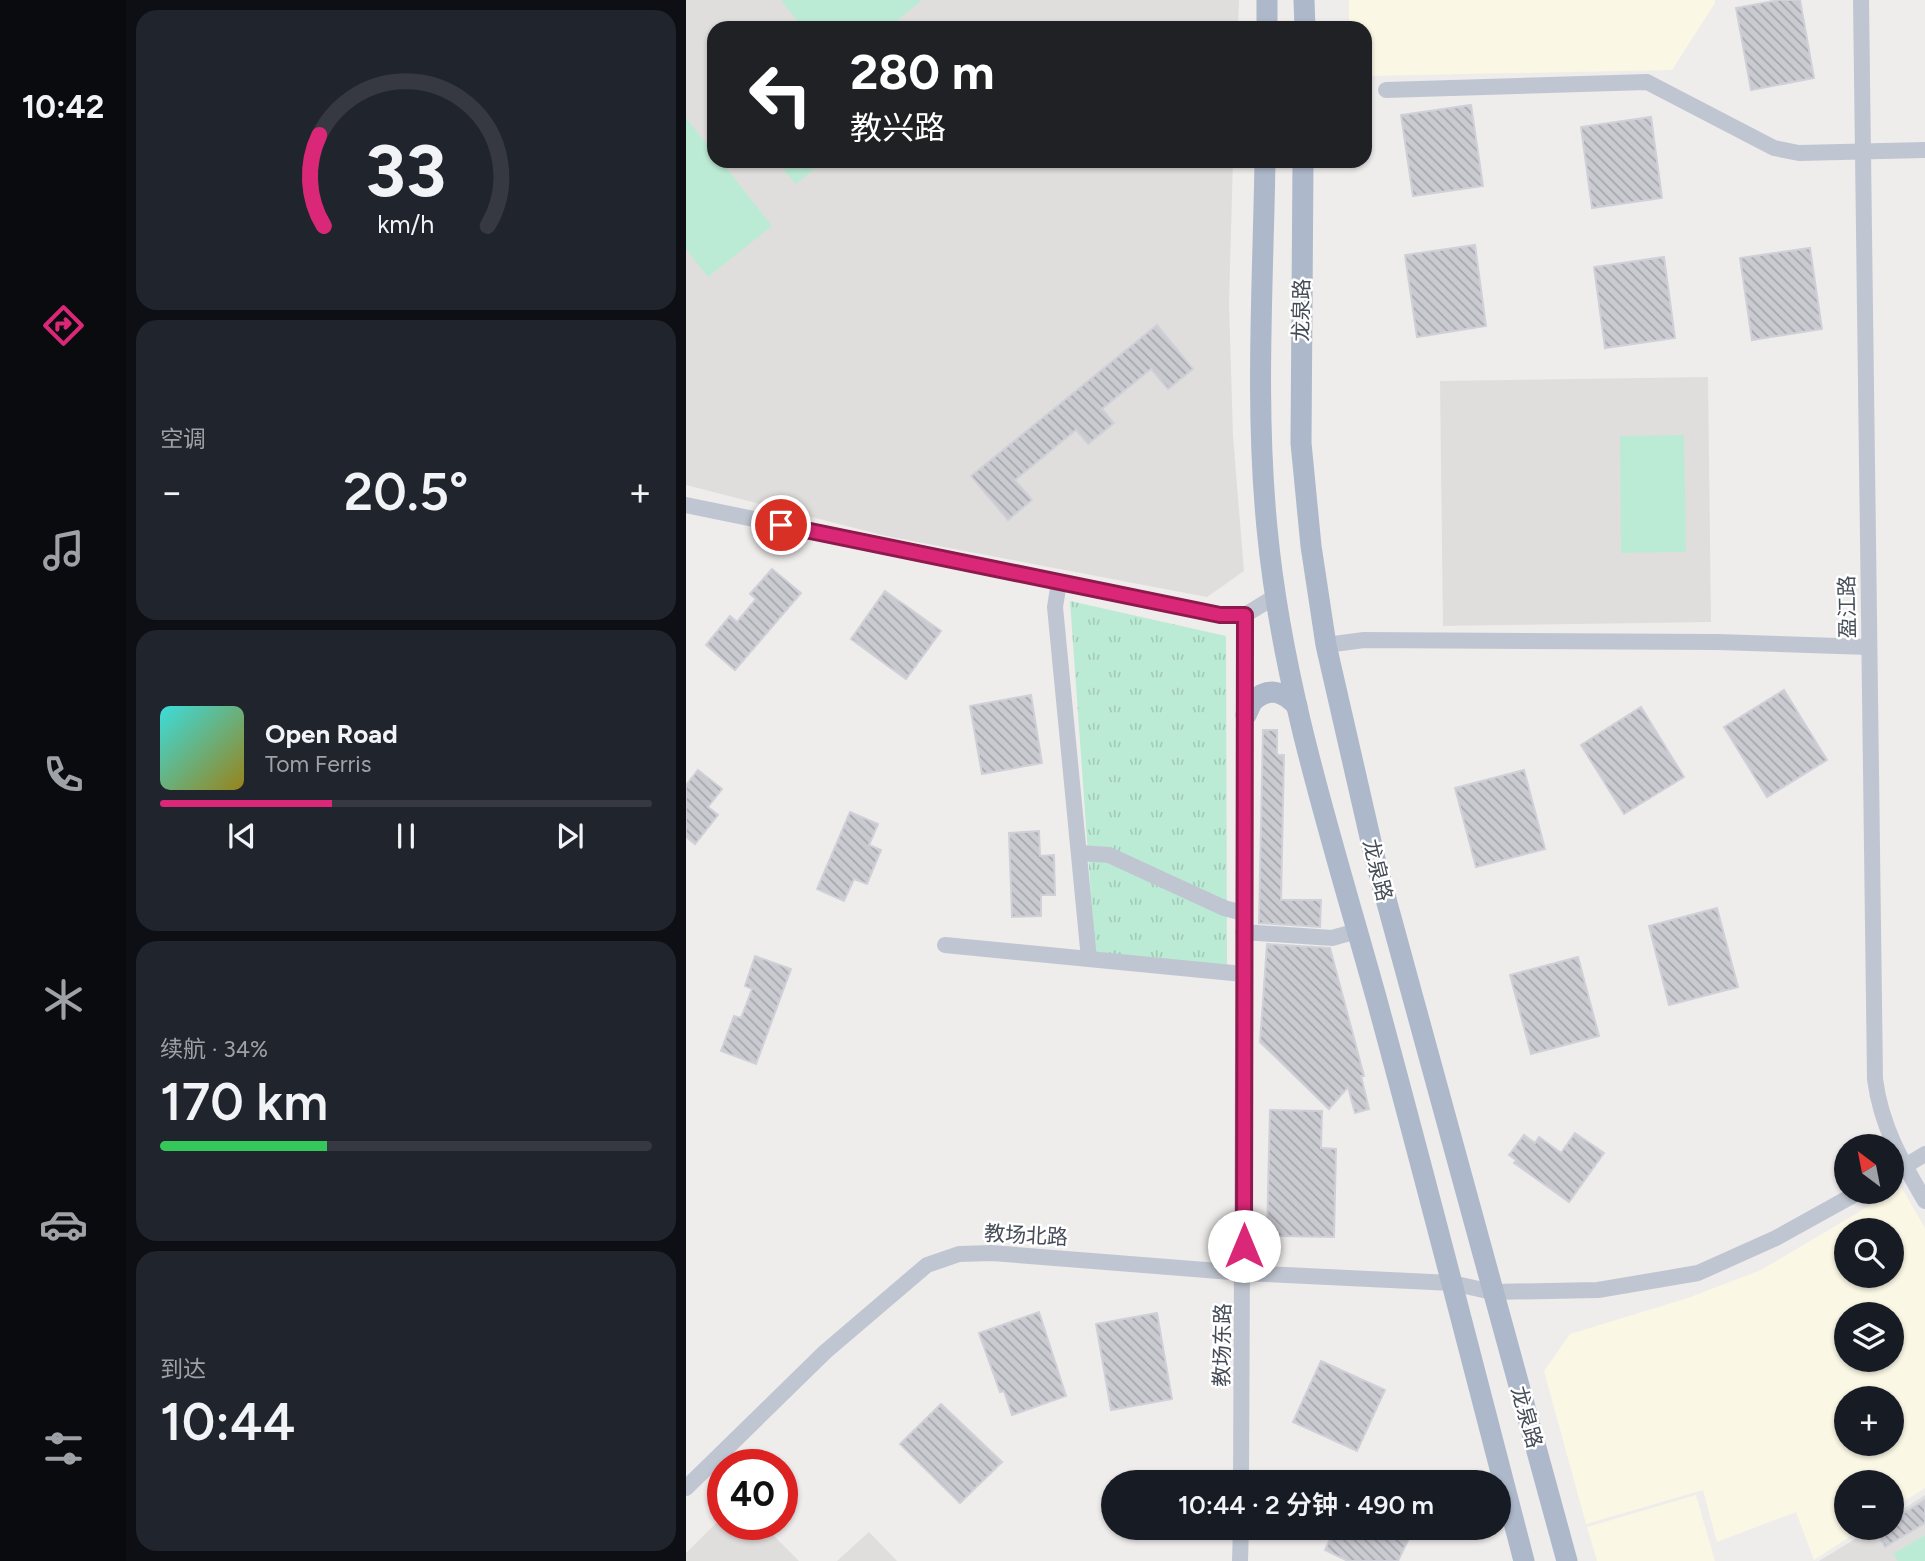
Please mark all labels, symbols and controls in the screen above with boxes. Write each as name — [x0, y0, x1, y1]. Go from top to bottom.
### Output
text: 280 m — [850, 42, 995, 101]
icon: left — [735, 49, 826, 140]
text: 10:42 — [22, 88, 104, 126]
text: 教兴路 — [850, 109, 946, 147]
text: 33 — [366, 127, 446, 214]
text: km/h — [377, 209, 435, 239]
street label: 龙泉路 — [1288, 278, 1314, 342]
icon: directions — [39, 301, 88, 350]
text: 空调 — [160, 425, 206, 453]
text: 20.5° — [344, 461, 468, 523]
text: − — [160, 469, 184, 515]
text: + — [628, 469, 652, 515]
pin — [751, 495, 811, 555]
icon: arrive — [762, 506, 800, 544]
icon: music — [39, 526, 88, 575]
street label: 盈江路 — [1834, 575, 1860, 639]
text: Open Road — [265, 718, 398, 750]
icon: phone — [39, 750, 88, 799]
text: Tom Ferris — [265, 750, 371, 778]
icon: previous — [223, 817, 261, 855]
icon: pause — [387, 817, 425, 855]
icon: next — [551, 817, 589, 855]
street label: 龙泉路 — [1358, 836, 1398, 904]
icon: climate — [39, 975, 88, 1024]
text: 续航 · 34% — [160, 1035, 268, 1063]
text: 170 km — [160, 1071, 328, 1133]
north arrow — [1834, 1134, 1904, 1204]
map controls — [1834, 1134, 1904, 1540]
icon: car — [39, 1200, 88, 1249]
position arrow — [1207, 1209, 1281, 1283]
button: search — [1834, 1218, 1904, 1288]
street label: 教场北路 — [983, 1220, 1069, 1250]
button: layers — [1834, 1302, 1904, 1372]
street label: 教场东路 — [1209, 1303, 1235, 1387]
text: 到达 — [160, 1355, 206, 1383]
street label: 龙泉路 — [1506, 1383, 1548, 1451]
button: + — [1834, 1386, 1904, 1456]
text: 10:44 — [160, 1391, 295, 1453]
icon: filters — [39, 1424, 88, 1473]
speed limit sign: 40 — [707, 1449, 798, 1540]
button: − — [1834, 1470, 1904, 1540]
text: 10:44 · 2 分钟 · 490 m — [1178, 1489, 1434, 1521]

